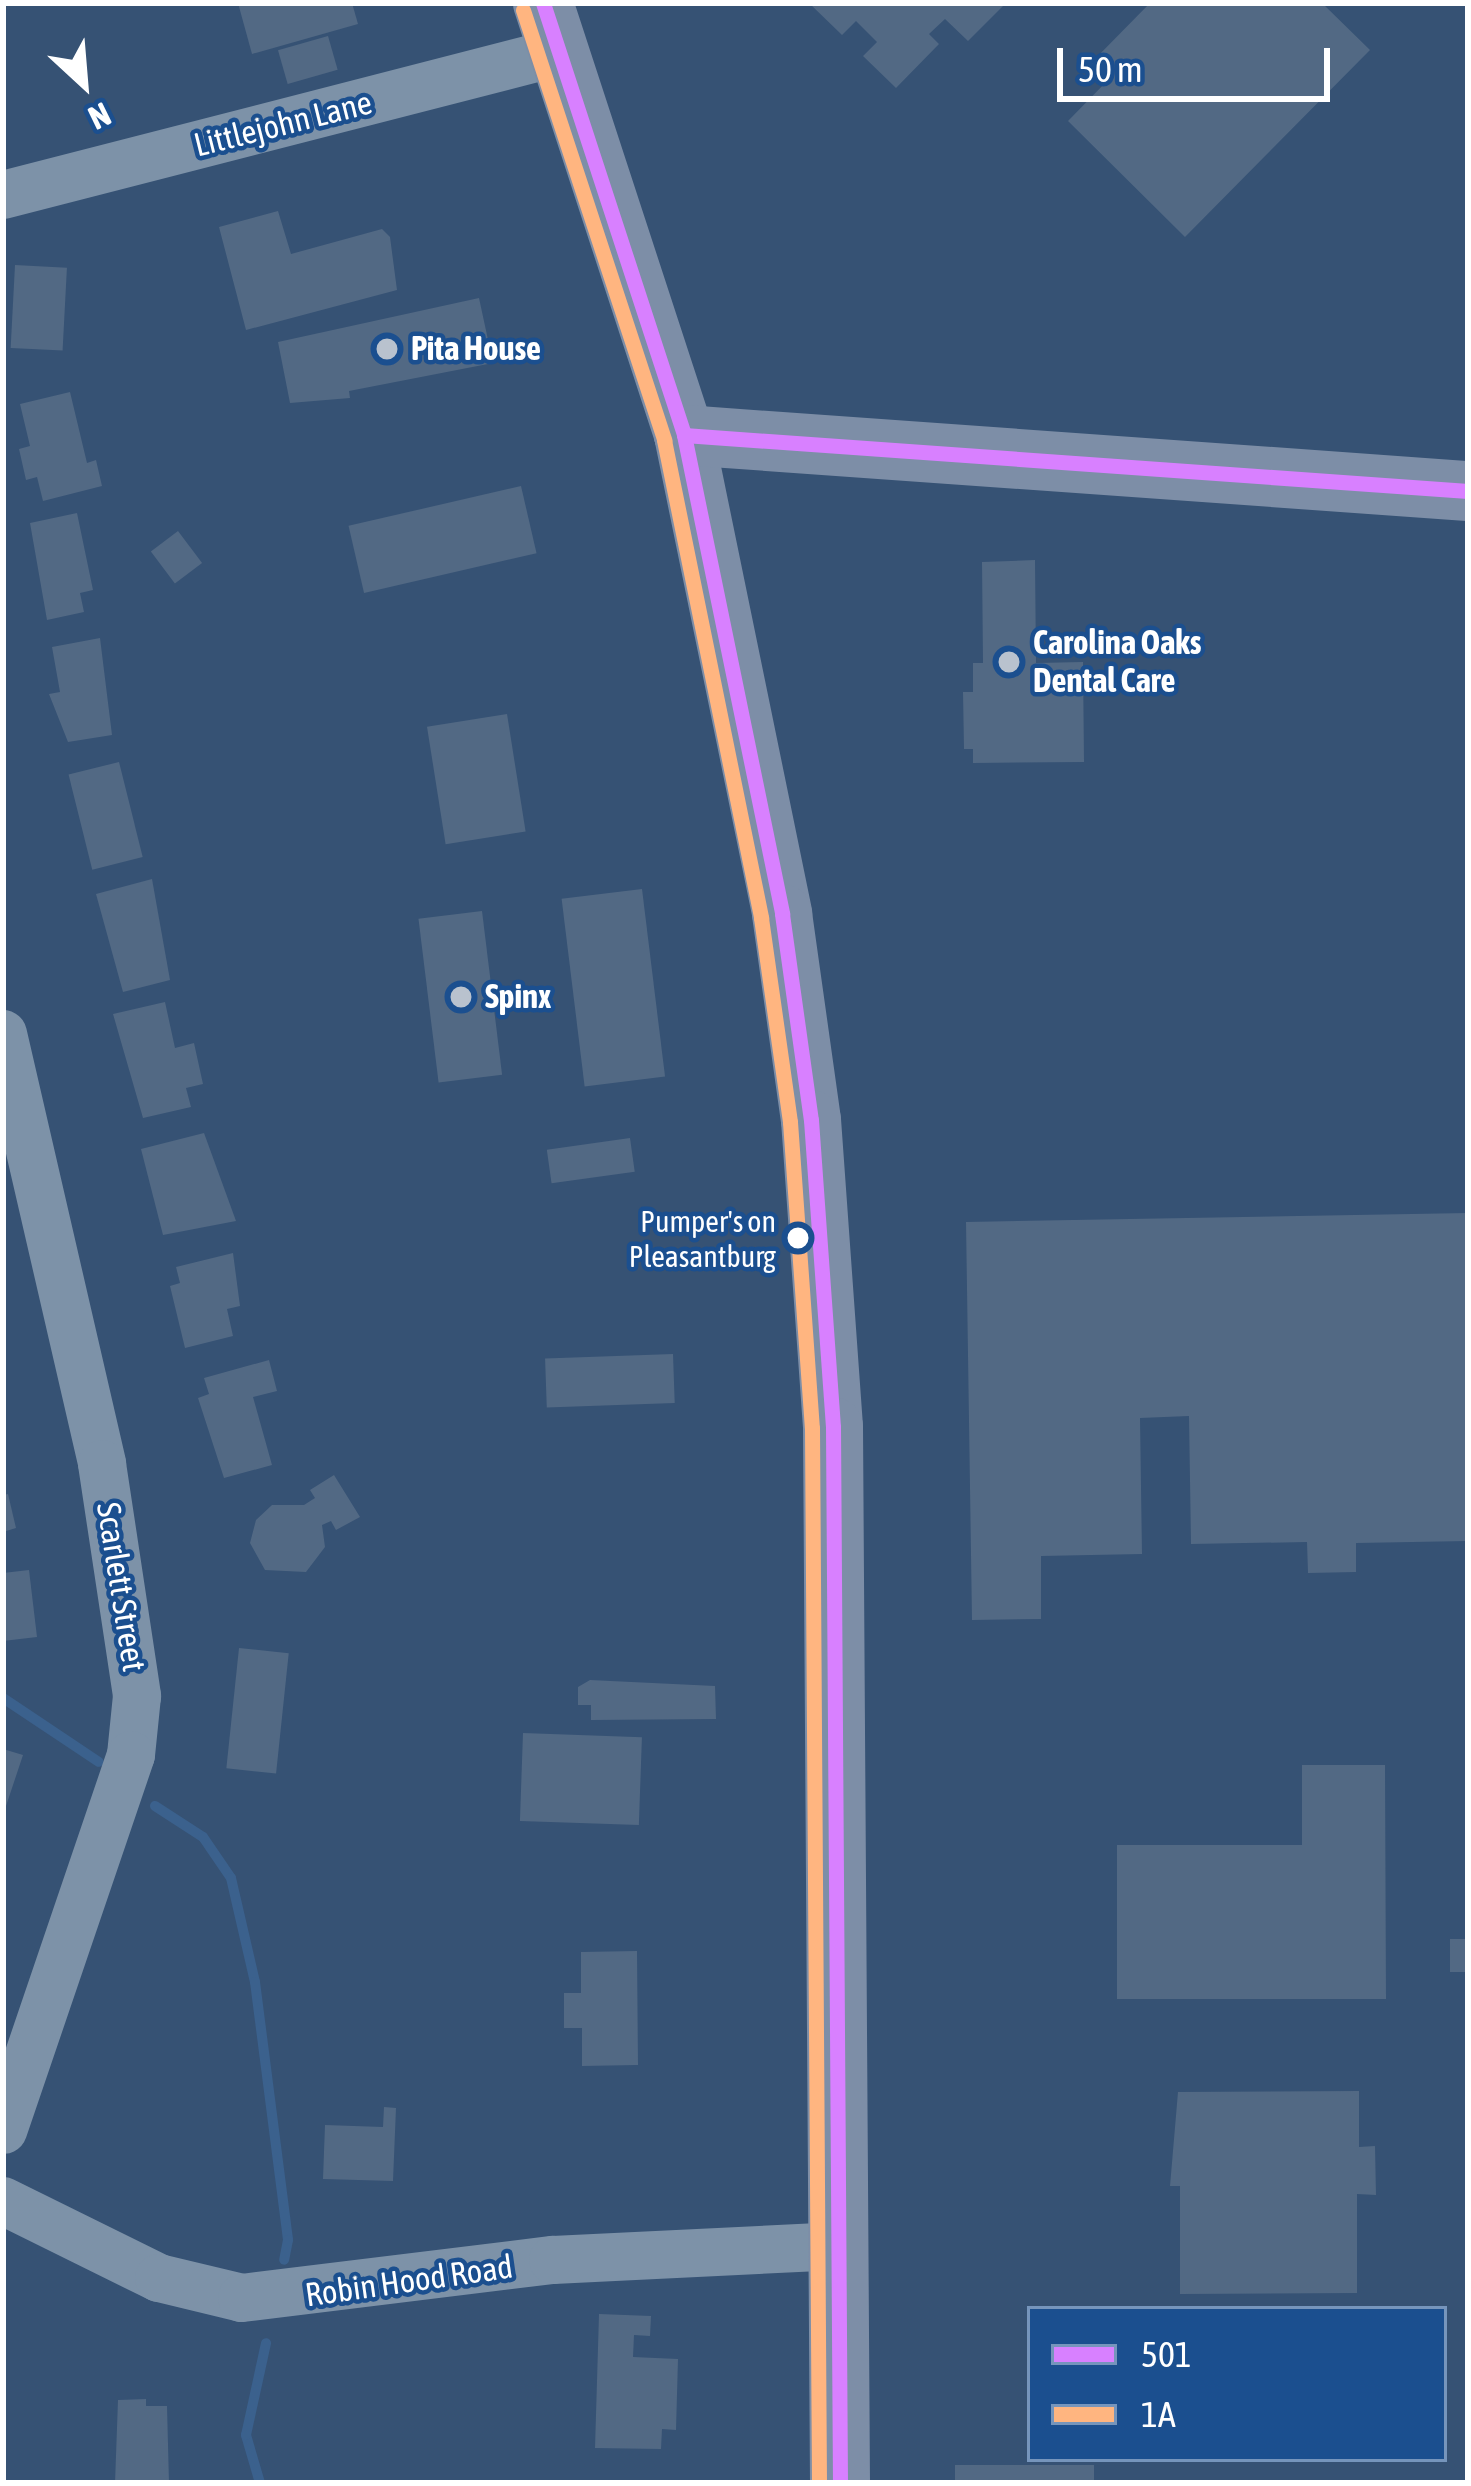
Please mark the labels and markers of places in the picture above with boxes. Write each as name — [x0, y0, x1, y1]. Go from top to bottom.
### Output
place label: Pita House — [411, 329, 541, 369]
marker: Pita House — [374, 336, 400, 362]
place label: Carolina Oaks Dental Care — [1033, 623, 1201, 701]
marker: Carolina Oaks Dental Care — [996, 649, 1022, 675]
place label: Spinx — [485, 977, 551, 1017]
marker: Spinx — [448, 984, 474, 1010]
place label: Pumper's on Pleasantburg — [629, 1203, 776, 1274]
marker: Pumper's on Pleasantburg — [787, 1227, 809, 1249]

